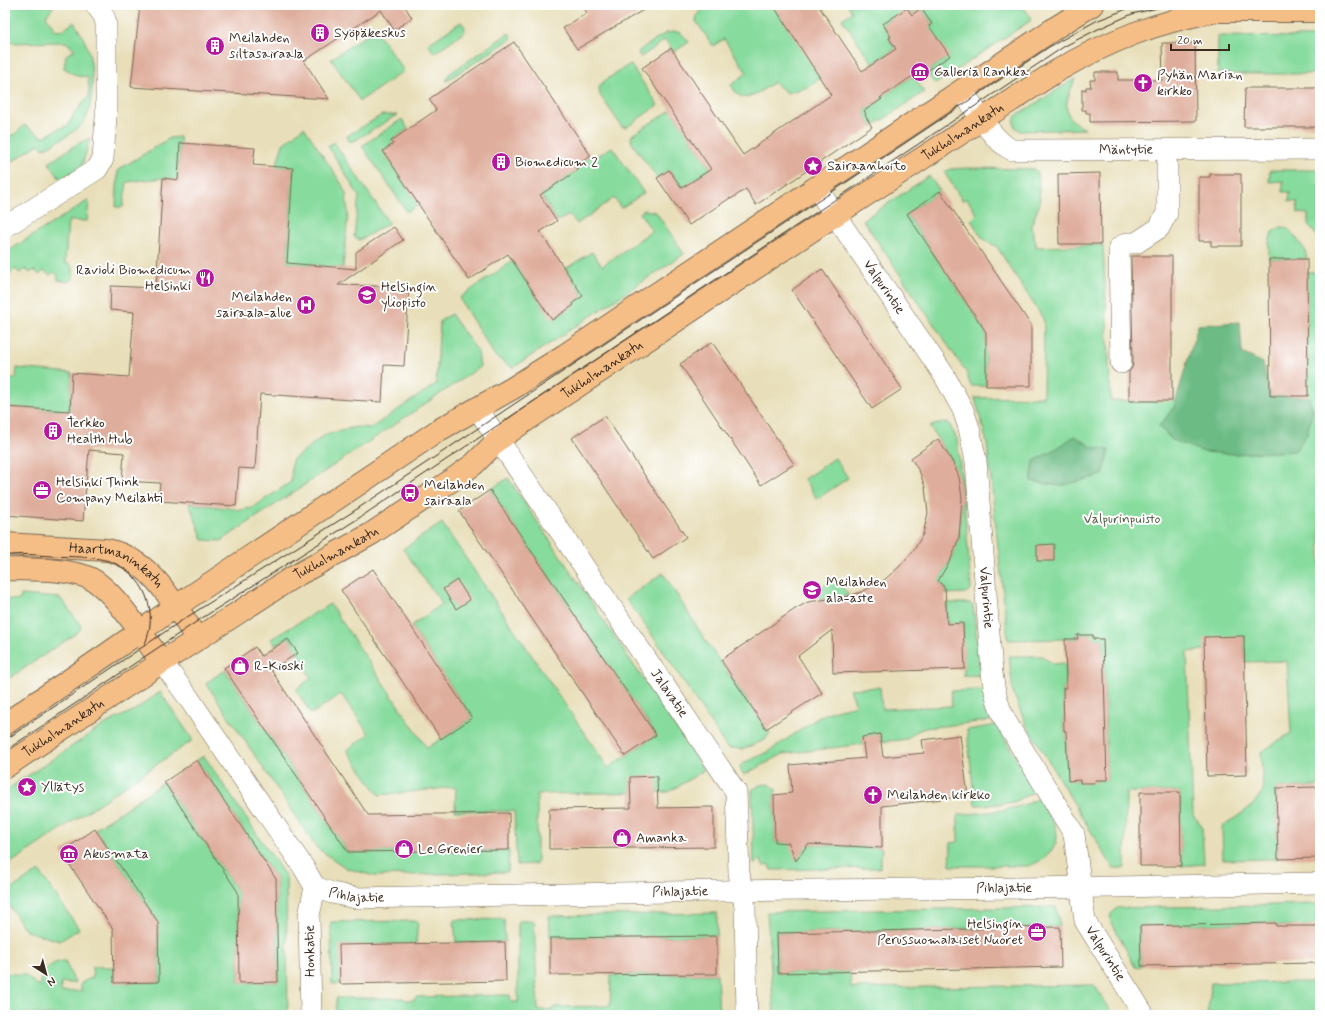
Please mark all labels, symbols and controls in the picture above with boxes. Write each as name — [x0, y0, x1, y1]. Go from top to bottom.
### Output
building icon: Syöpäkeskus — [309, 22, 331, 44]
place label: Syöpäkeskus — [334, 24, 406, 42]
scale bar — [1171, 26, 1229, 52]
place label: Meilahden siltasairaala — [229, 29, 304, 63]
text: 20 m — [1177, 33, 1203, 49]
building icon: Meilahden siltasairaala — [204, 35, 226, 57]
museum icon: Galleria Rankka — [909, 61, 931, 83]
place label: Galleria Rankka — [934, 63, 1029, 81]
place label: Pyhän Marian kirkko — [1157, 66, 1243, 100]
church icon: Pyhän Marian kirkko — [1132, 72, 1154, 94]
street label: Tukholmankatu — [918, 98, 1008, 165]
street label: Mäntytie — [1099, 141, 1153, 159]
building icon: Biomedicum 2 — [490, 151, 512, 173]
place label: Biomedicum 2 — [515, 153, 598, 171]
place icon: Sairaanhoito — [802, 155, 824, 177]
place label: Sairaanhoito — [827, 157, 906, 175]
street label: Valpurintie — [859, 256, 909, 318]
place label: Ravioli Biomedicum Helsinki — [76, 261, 191, 295]
restaurant icon: Ravioli Biomedicum Helsinki — [194, 267, 216, 289]
place label: Helsingin yliopisto — [381, 278, 437, 312]
school or university icon: Helsingin yliopisto — [356, 284, 378, 306]
place label: Meilahden sairaala-alue — [216, 288, 292, 322]
hospital icon: Meilahden sairaala-alue — [295, 294, 317, 316]
street label: Tukholmankatu — [558, 336, 647, 404]
place label: Terkko Health Hub — [67, 414, 133, 448]
building icon: Terkko Health Hub — [42, 420, 64, 442]
place label: Helsinki Think Company Meilahti — [56, 473, 163, 507]
place label: Meilahden sairaala — [424, 476, 485, 510]
office icon: Helsinki Think Company Meilahti — [31, 479, 53, 501]
bus stop icon: Meilahden sairaala — [399, 482, 421, 504]
park label: Valpurinpuisto — [1083, 510, 1161, 528]
street label: Tukholmankatu — [290, 522, 382, 584]
street label: Haartmaninkatu — [68, 539, 168, 592]
street label: Valpurintie — [975, 566, 998, 629]
place label: Meilahden ala-aste — [826, 573, 887, 607]
school or university icon: Meilahden ala-aste — [801, 579, 823, 601]
shop icon: R-Kioski — [229, 655, 251, 677]
place label: R-Kioski — [254, 657, 304, 675]
street label: Jalavatie — [646, 665, 692, 721]
street label: Tukholmankatu — [19, 694, 108, 762]
place icon: Yllätys — [16, 776, 38, 798]
place label: Yllätys — [41, 778, 85, 796]
church icon: Meilahden kirkko — [862, 784, 884, 806]
place label: Meilahden kirkko — [887, 786, 990, 804]
shop icon: Amanka — [611, 827, 633, 849]
place label: Amanka — [636, 829, 687, 847]
shop icon: Le Grenier — [393, 838, 415, 860]
place label: Le Grenier — [418, 840, 483, 858]
museum icon: Akusmata — [58, 843, 80, 865]
place label: Akusmata — [83, 845, 149, 863]
street label: Pihlajatie — [976, 879, 1032, 897]
street label: Pihlajatie — [652, 882, 708, 901]
street label: Pihlajatie — [327, 884, 385, 907]
place label: Helsingin Perussuomalaiset Nuoret — [877, 915, 1023, 949]
office icon: Helsingin Perussuomalaiset Nuoret — [1026, 921, 1048, 943]
street label: Valpurintie — [1081, 922, 1130, 985]
street label: Honkatie — [301, 925, 319, 977]
north arrow — [26, 954, 66, 994]
text: N — [44, 973, 58, 989]

